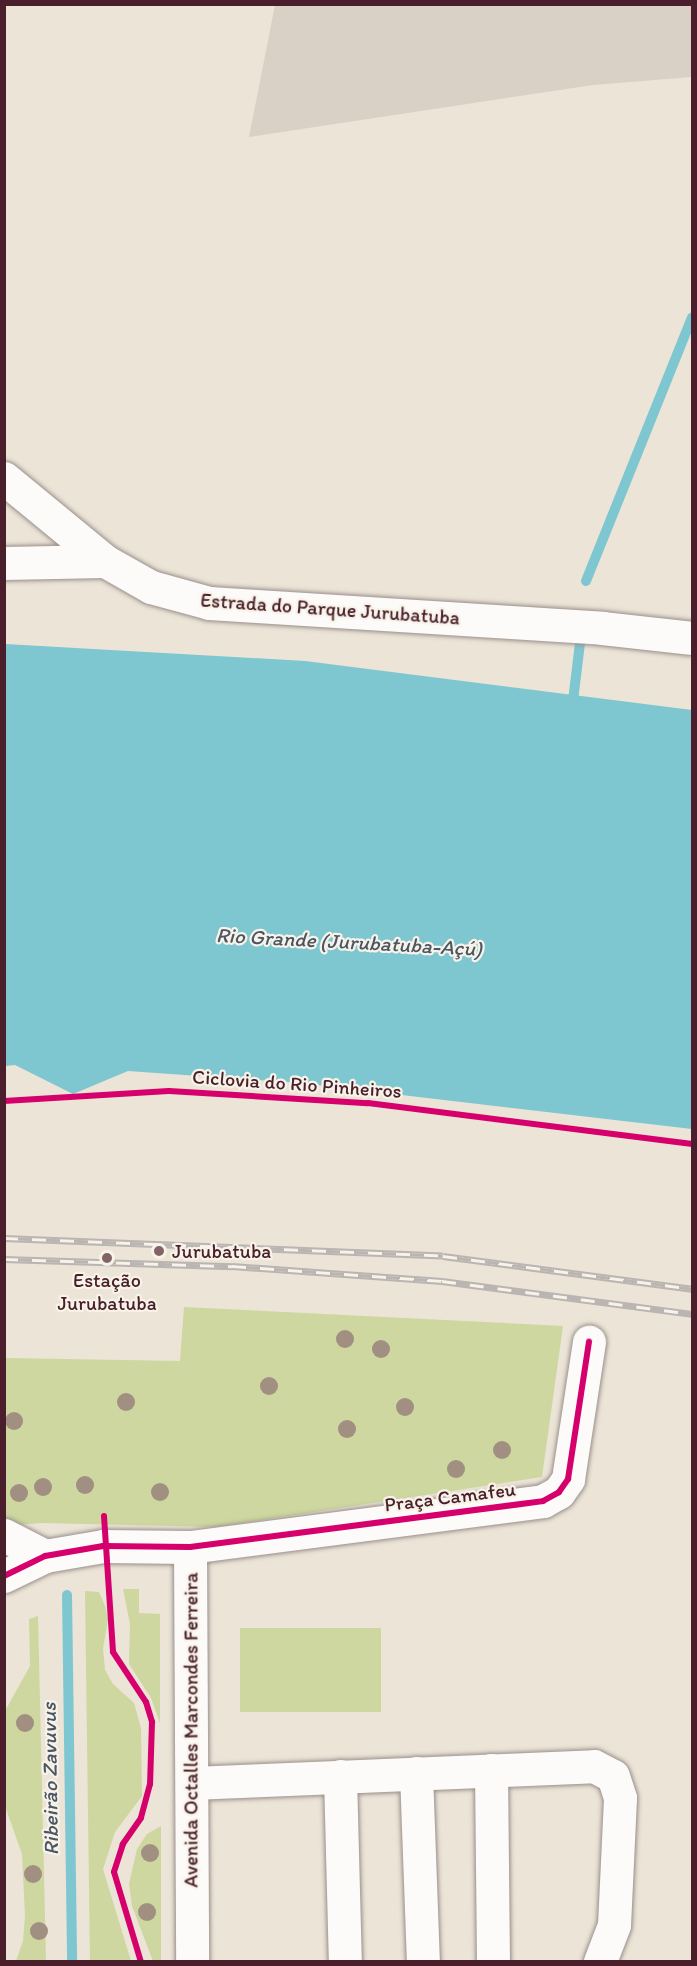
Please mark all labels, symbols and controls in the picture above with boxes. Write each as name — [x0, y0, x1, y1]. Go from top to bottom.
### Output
street label: Estrada do Parque Jurubatuba — [199, 588, 461, 630]
water label: Rio Grande (Jurubatuba-Açú) — [216, 922, 482, 962]
street label: Ciclovia do Rio Pinheiros — [192, 1065, 402, 1103]
place label: Jurubatuba — [172, 1239, 271, 1263]
marker: Jurubatuba — [150, 1242, 168, 1260]
marker: Estação Jurubatuba — [100, 1251, 114, 1265]
place label: Estação Jurubatuba — [57, 1268, 157, 1315]
street label: Praça Camafeu — [383, 1477, 517, 1517]
street label: Avenida Octalles Marcondes Ferreira — [179, 1572, 203, 1888]
water label: Ribeirão Zavuvus — [36, 1702, 64, 1856]

